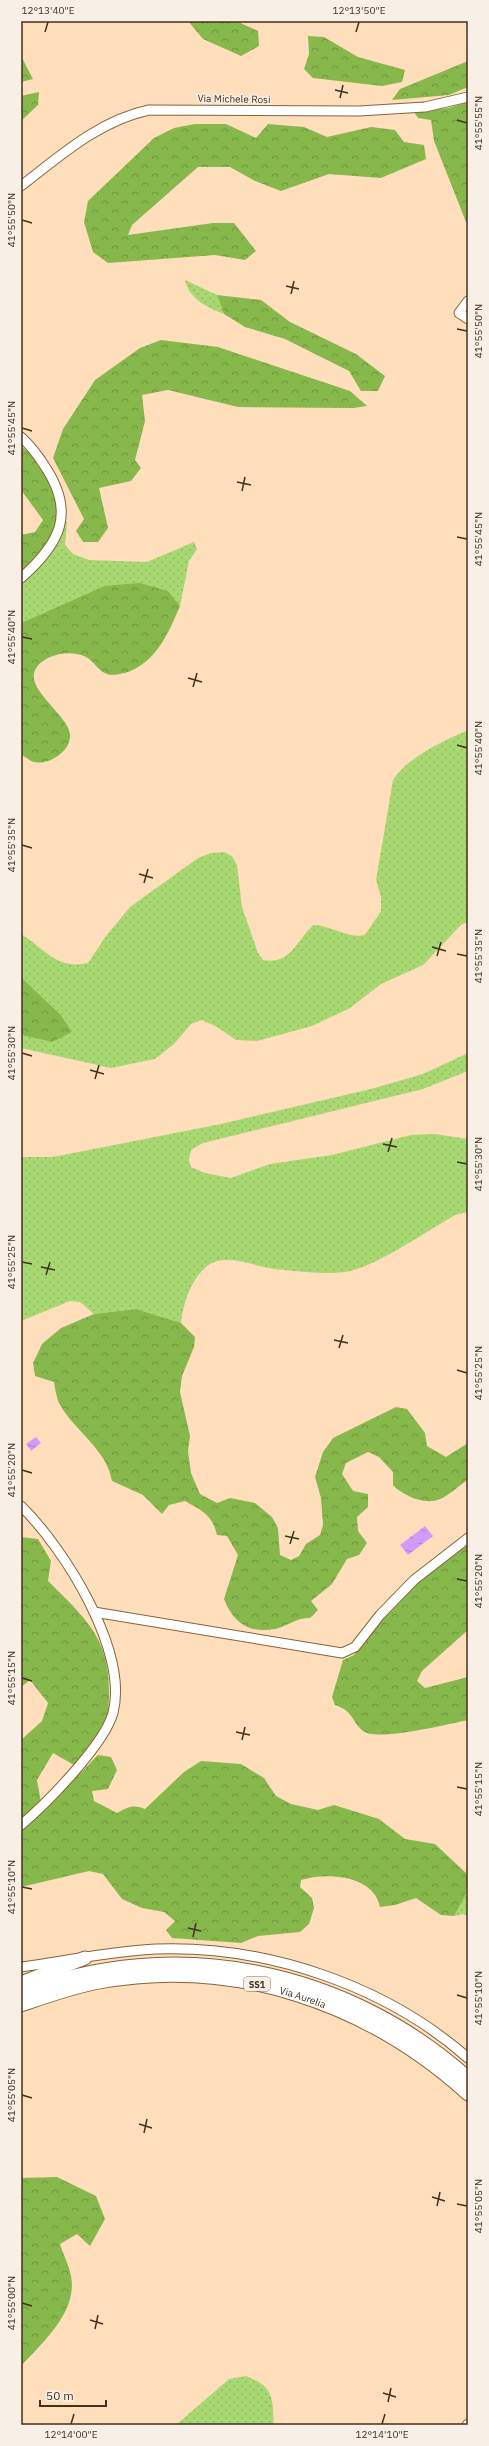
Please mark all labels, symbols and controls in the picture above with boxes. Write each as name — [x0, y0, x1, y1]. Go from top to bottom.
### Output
text: 12°13'40"E — [21, 4, 75, 17]
text: 12°13'50"E — [332, 4, 386, 17]
street label: Via Michele Rosi — [197, 92, 271, 106]
text: 41°55'55"N — [472, 96, 485, 150]
text: 41°55'50"N — [5, 193, 18, 247]
text: 41°55'50"N — [472, 304, 485, 358]
text: 41°55'45"N — [5, 401, 18, 455]
text: 41°55'45"N — [472, 512, 485, 566]
text: 41°55'40"N — [5, 610, 18, 664]
text: 41°55'40"N — [472, 721, 485, 775]
text: 41°55'35"N — [5, 818, 18, 872]
text: 41°55'35"N — [472, 929, 485, 983]
text: 41°55'30"N — [5, 1026, 18, 1080]
text: 41°55'30"N — [472, 1137, 485, 1191]
text: 41°55'25"N — [5, 1235, 18, 1289]
text: 41°55'25"N — [472, 1346, 485, 1400]
text: 41°55'20"N — [5, 1443, 18, 1497]
text: 41°55'20"N — [472, 1554, 485, 1608]
text: 41°55'15"N — [5, 1651, 18, 1705]
text: 41°55'15"N — [472, 1762, 485, 1816]
text: 41°55'10"N — [5, 1860, 18, 1914]
text: 41°55'10"N — [472, 1971, 485, 2025]
road number: SS1 — [244, 1977, 270, 1991]
street label: Via Aurelia — [278, 1983, 329, 2011]
text: 41°55'05"N — [5, 2068, 18, 2122]
text: 41°55'05"N — [472, 2179, 485, 2233]
text: 41°55'00"N — [5, 2276, 18, 2330]
scale bar — [40, 2382, 106, 2408]
text: 50 m — [46, 2388, 74, 2403]
text: 12°14'00"E — [44, 2428, 98, 2441]
text: 12°14'10"E — [355, 2428, 409, 2441]

